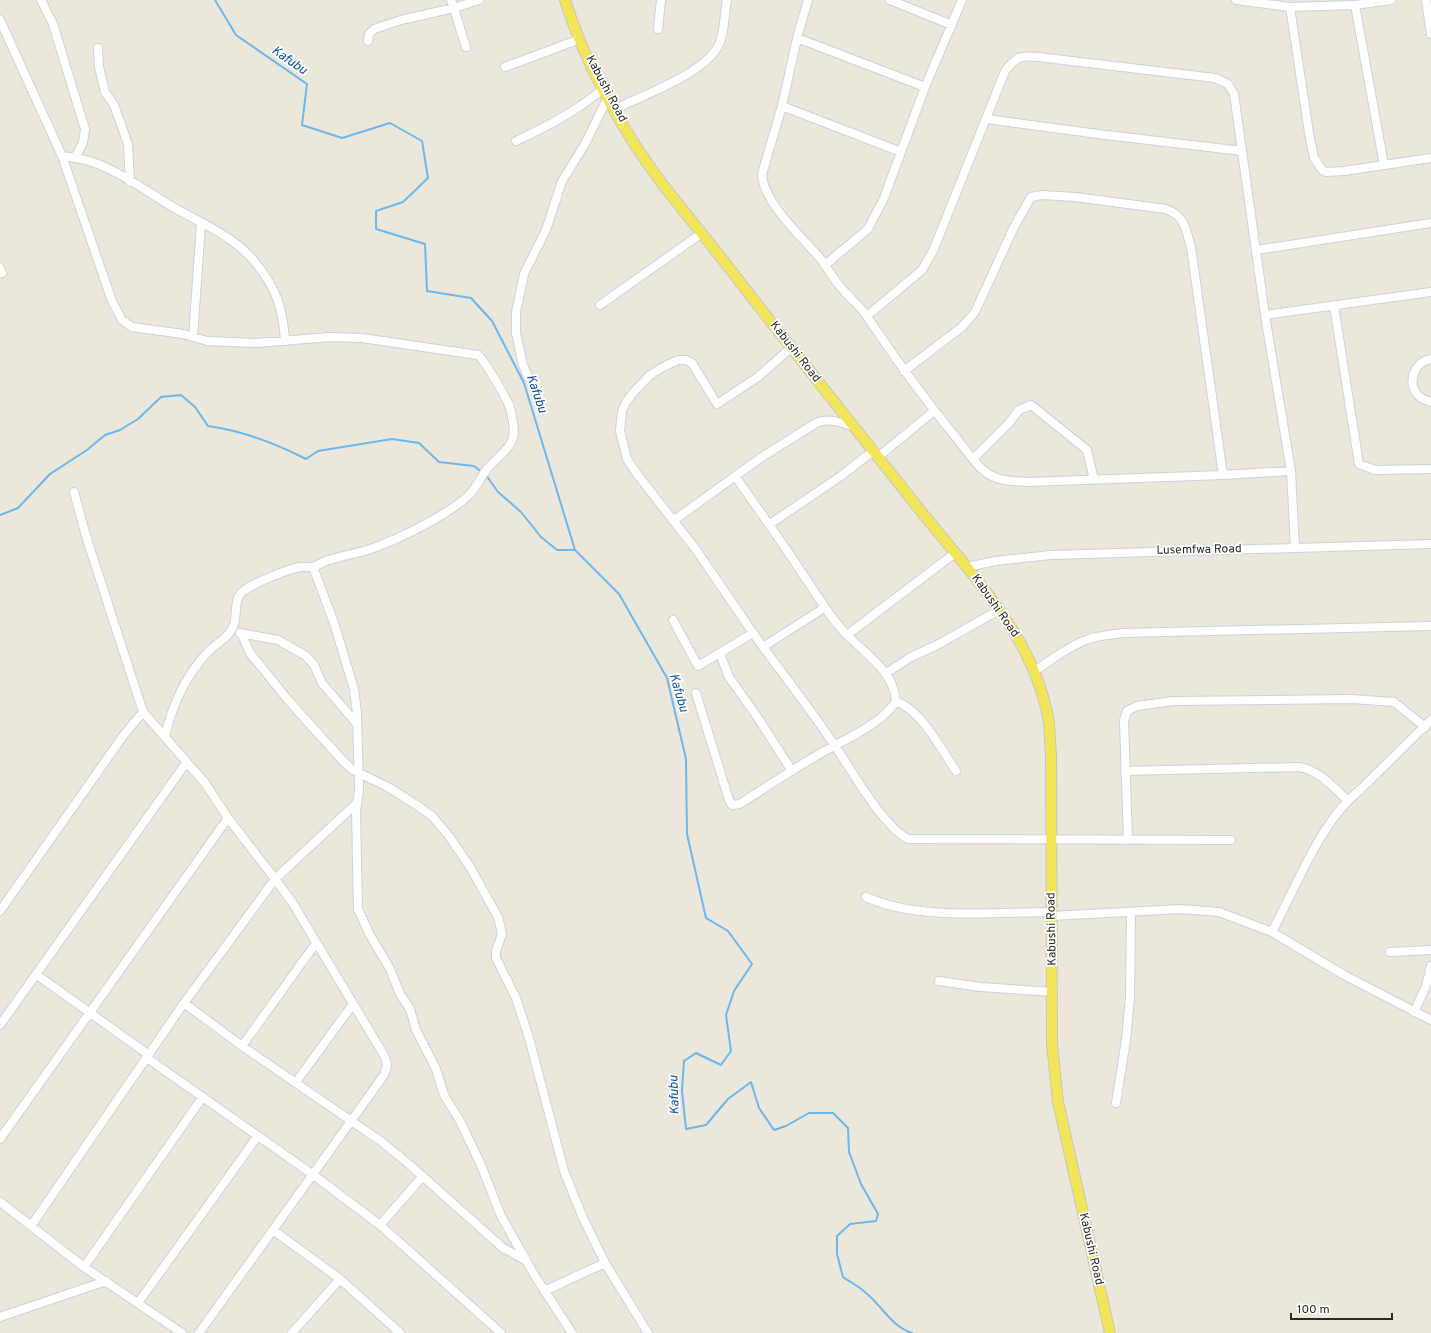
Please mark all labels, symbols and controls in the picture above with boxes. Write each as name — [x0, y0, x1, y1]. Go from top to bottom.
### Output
water label: Kafubu — [268, 43, 311, 79]
street label: Kabushi Road — [582, 53, 630, 125]
street label: Kabushi Road — [766, 318, 824, 386]
water label: Kafubu — [522, 373, 550, 416]
street label: Lusemfwa Road — [1156, 541, 1242, 559]
street label: Kabushi Road — [967, 571, 1023, 641]
water label: Kafubu — [665, 672, 691, 715]
street label: Kabushi Road — [1043, 892, 1061, 966]
water label: Kafubu — [666, 1074, 684, 1115]
street label: Kabushi Road — [1075, 1211, 1107, 1287]
scale bar — [1291, 1295, 1392, 1321]
text: 100 m — [1297, 1302, 1330, 1318]

